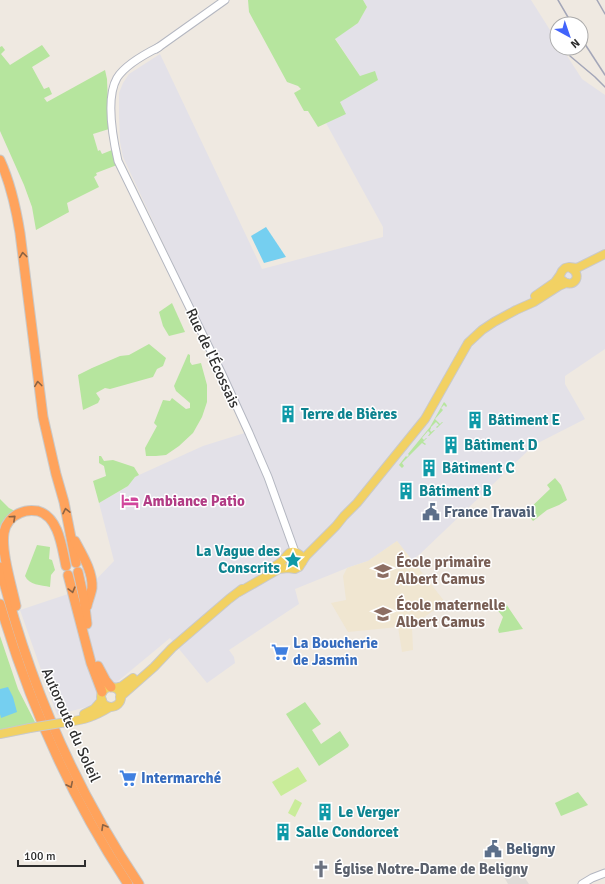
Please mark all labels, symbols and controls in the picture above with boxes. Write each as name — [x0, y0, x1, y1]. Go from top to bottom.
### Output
north arrow — [549, 16, 589, 56]
text: N — [568, 36, 582, 51]
one-way arrow — [18, 252, 27, 258]
street label: Rue de l'Écossais — [182, 305, 245, 411]
one-way arrow — [34, 381, 43, 387]
building icon: Terre de Bières — [278, 404, 298, 424]
place label: Terre de Bières — [301, 405, 397, 423]
building icon: Bâtiment E — [465, 410, 485, 430]
place label: Bâtiment E — [488, 411, 561, 429]
building icon: Bâtiment D — [441, 435, 461, 455]
place label: Bâtiment D — [464, 436, 538, 454]
building icon: Bâtiment C — [419, 458, 439, 478]
place label: Bâtiment C — [442, 459, 515, 477]
building icon: Bâtiment B — [396, 481, 416, 501]
place label: Bâtiment B — [419, 482, 492, 500]
hotel icon: Ambiance Patio — [120, 491, 140, 511]
place label: Ambiance Patio — [143, 492, 245, 510]
public building icon: France Travail — [421, 502, 441, 522]
place label: France Travail — [444, 503, 536, 521]
one-way arrow — [62, 508, 70, 514]
one-way arrow — [8, 515, 16, 523]
place label: La Vague des Conscrits — [196, 542, 280, 577]
place icon: La Vague des Conscrits — [283, 550, 303, 570]
place label: École primaire Albert Camus — [396, 552, 491, 588]
school or university icon: École primaire Albert Camus — [373, 561, 393, 581]
one-way arrow — [68, 587, 76, 593]
place label: École maternelle Albert Camus — [396, 595, 505, 631]
school or university icon: École maternelle Albert Camus — [373, 604, 393, 624]
place label: La Boucherie de Jasmin — [293, 634, 378, 669]
supermarket icon: La Boucherie de Jasmin — [270, 642, 290, 662]
street label: Autoroute du Soleil — [38, 665, 104, 785]
supermarket icon: Intermarché — [118, 768, 138, 788]
place label: Intermarché — [141, 769, 221, 787]
one-way arrow — [65, 780, 73, 788]
building icon: Le Verger — [315, 802, 335, 822]
place label: Le Verger — [338, 803, 400, 821]
building icon: Salle Condorcet — [273, 822, 293, 842]
place label: Salle Condorcet — [296, 823, 399, 841]
one-way arrow — [102, 824, 109, 831]
public building icon: Beligny — [483, 839, 503, 859]
place label: Beligny — [506, 840, 556, 858]
scale bar — [18, 842, 85, 868]
text: 100 m — [24, 849, 56, 864]
church icon: Église Notre-Dame de Beligny — [311, 859, 331, 879]
place label: Église Notre-Dame de Beligny — [334, 859, 529, 878]

